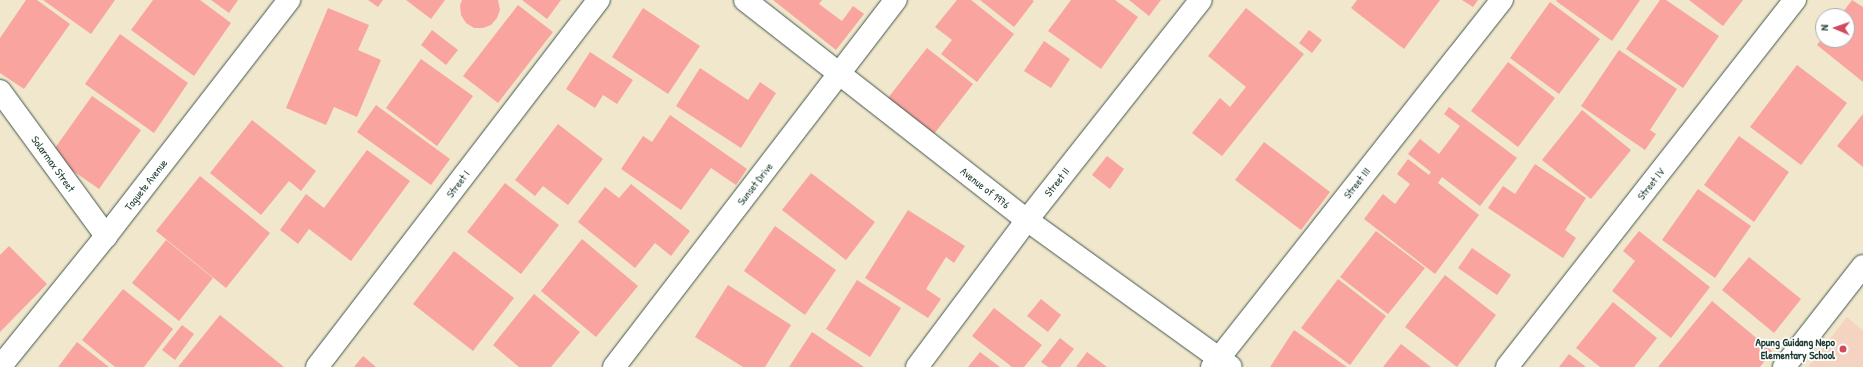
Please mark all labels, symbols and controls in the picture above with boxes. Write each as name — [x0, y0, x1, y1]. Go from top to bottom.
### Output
north arrow — [1815, 8, 1855, 48]
text: N — [1817, 24, 1831, 31]
street label: Solarmax Street — [28, 133, 78, 195]
street label: Taguete Avenue — [122, 157, 170, 213]
street label: Sunset Drive — [734, 160, 776, 208]
street label: Avenue of 1976 — [958, 165, 1012, 211]
street label: Street II — [1042, 165, 1072, 199]
street label: Street III — [1341, 165, 1373, 201]
street label: Street IV — [1634, 165, 1668, 203]
street label: Street I — [443, 168, 473, 200]
place label: Apung Guidang Nepo Elementary School — [1756, 336, 1835, 362]
marker: Apung Guidang Nepo Elementary School — [1838, 344, 1848, 354]

